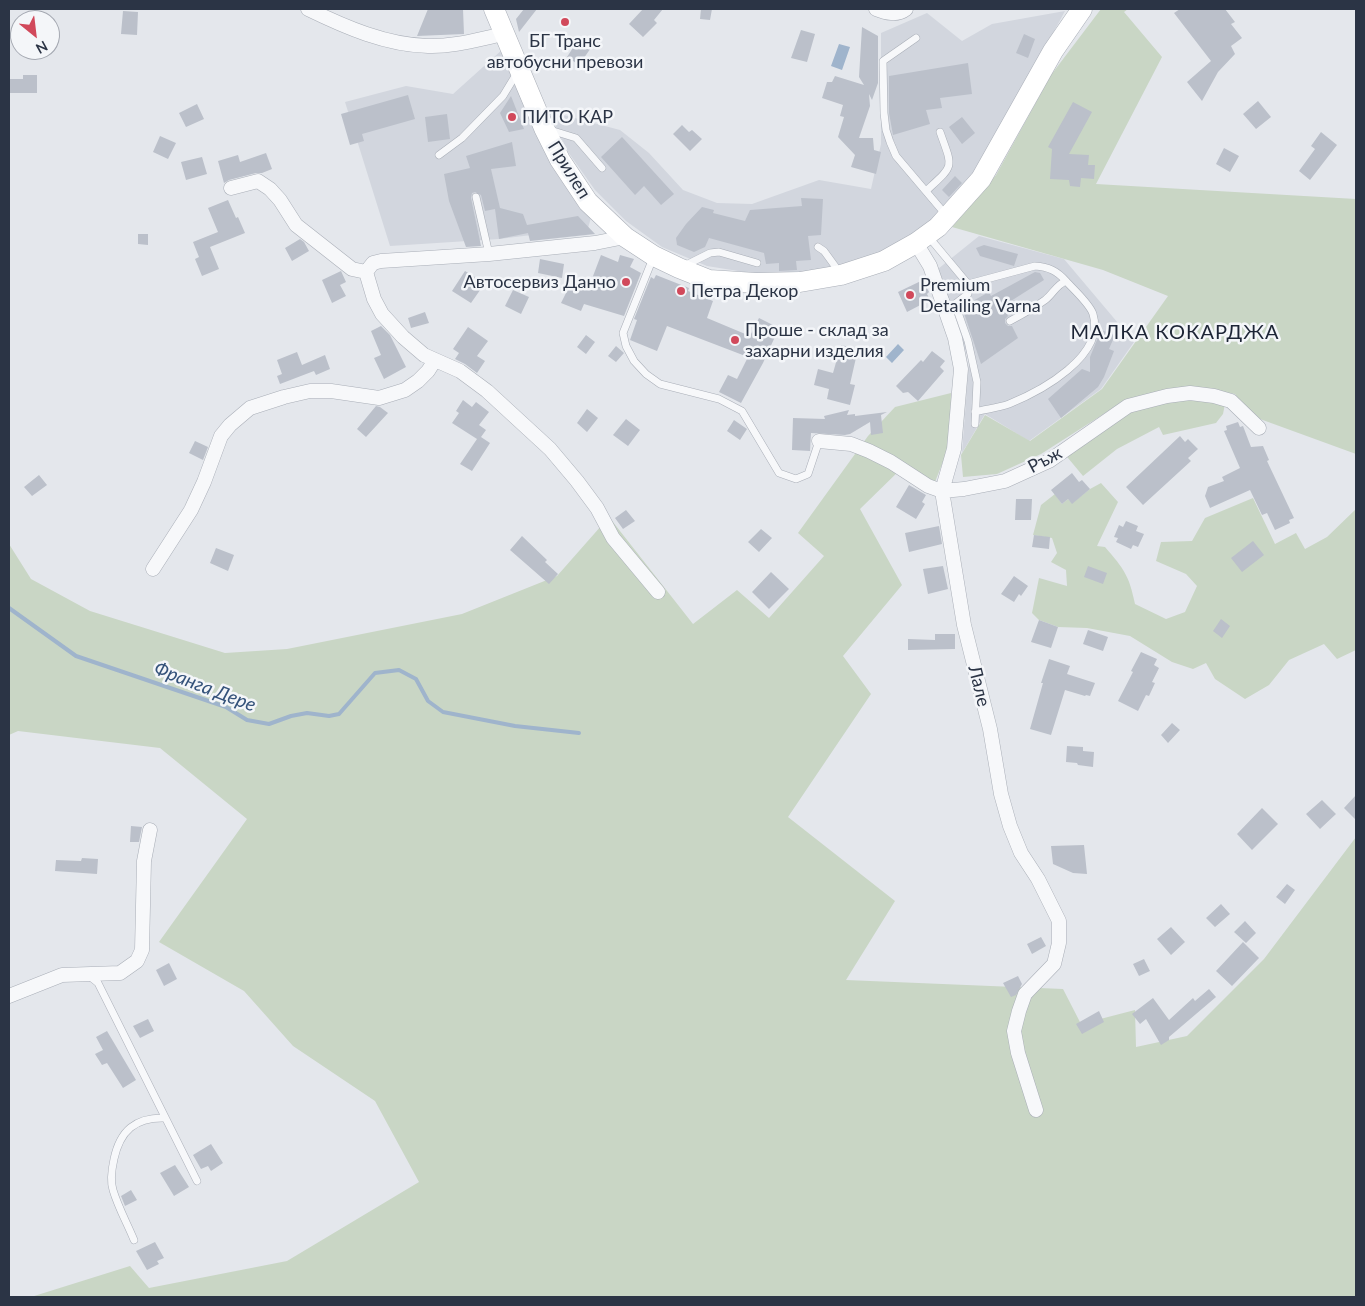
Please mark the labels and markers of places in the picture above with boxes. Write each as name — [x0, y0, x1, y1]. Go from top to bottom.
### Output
marker: БГ Транс автобусни превози — [559, 16, 571, 28]
place label: БГ Транс автобусни превози — [487, 30, 643, 72]
place label: ПИТО КАР — [522, 106, 613, 128]
marker: ПИТО КАР — [506, 111, 518, 123]
place label: Автосервиз Данчо — [464, 271, 616, 293]
place label: Premium Detailing Varna — [920, 274, 1041, 316]
marker: Автосервиз Данчо — [620, 276, 632, 288]
place label: Петра Декор — [691, 280, 798, 302]
marker: Петра Декор — [675, 285, 687, 297]
marker: Premium Detailing Varna — [904, 289, 916, 301]
place label: Проше - склад за захарни изделия — [745, 319, 889, 362]
marker: Проше - склад за захарни изделия — [729, 334, 741, 346]

